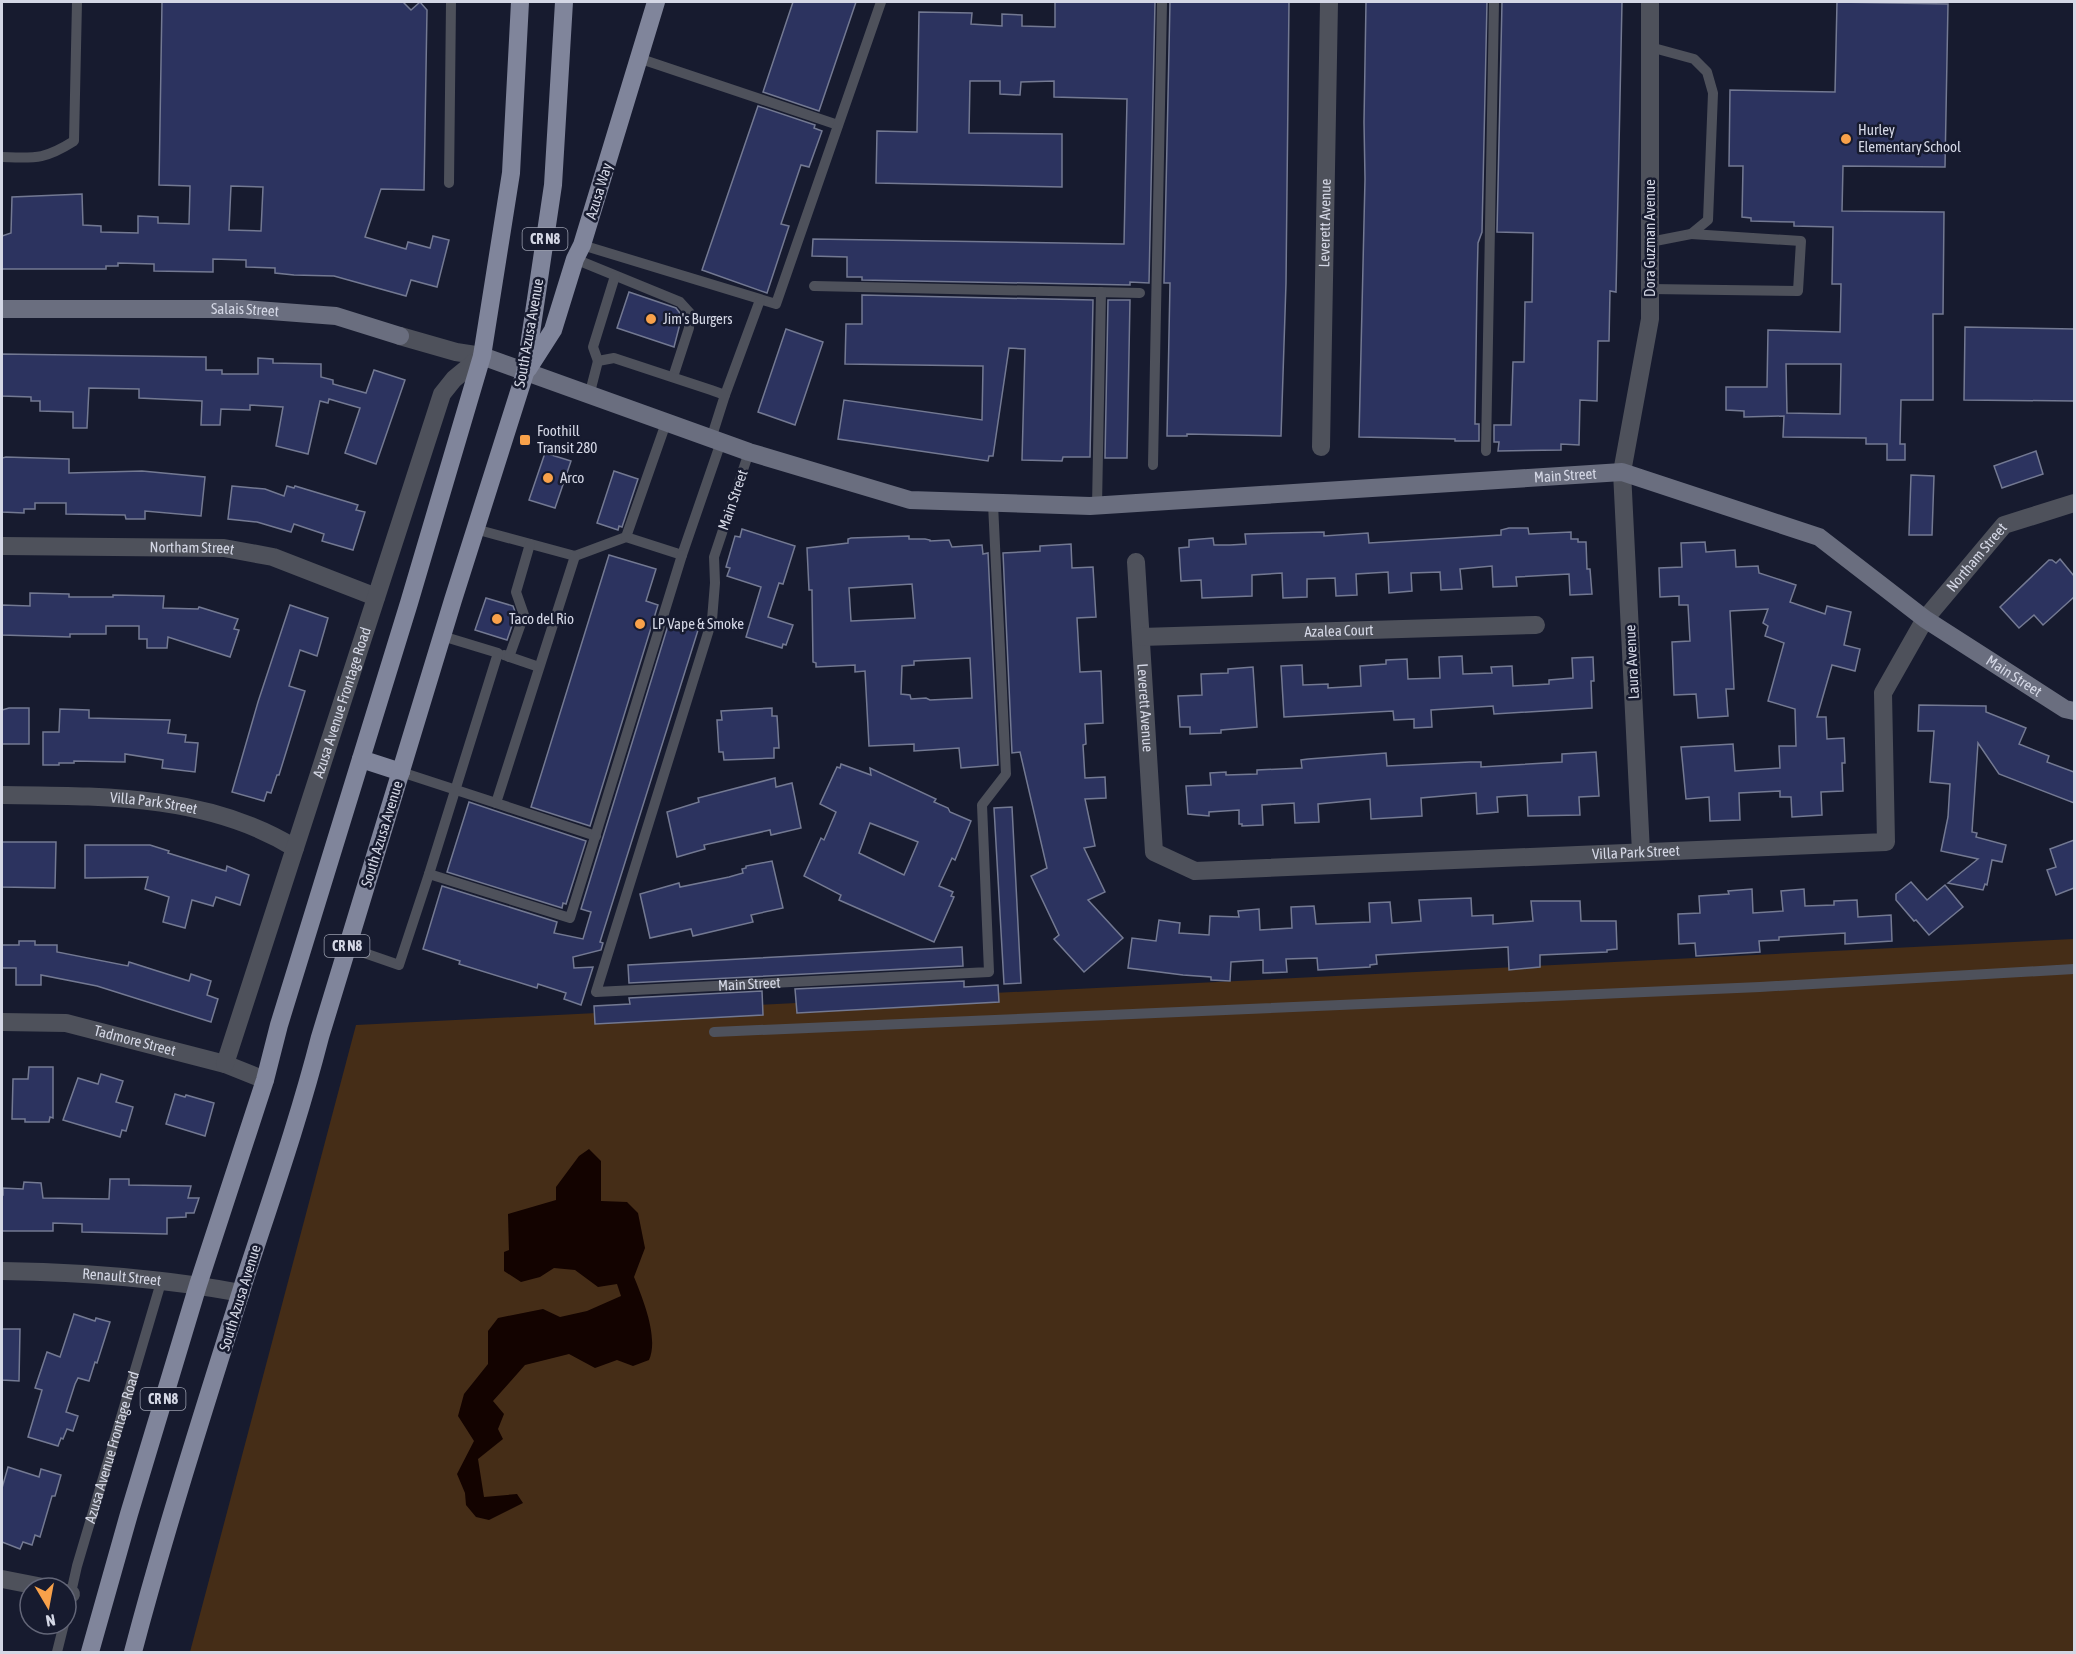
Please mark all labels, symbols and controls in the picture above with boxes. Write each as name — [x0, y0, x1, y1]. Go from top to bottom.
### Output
place label: Hurley Elementary School — [1858, 121, 1961, 155]
marker: Hurley Elementary School — [1839, 132, 1853, 146]
street label: Azusa Way — [582, 161, 615, 221]
street label: Leverett Avenue — [1315, 178, 1334, 268]
street label: Dora Guzman Avenue — [1641, 179, 1658, 297]
road number: CR N8 — [522, 228, 568, 250]
street label: South Azusa Avenue — [511, 277, 546, 389]
street label: Salais Street — [211, 300, 280, 320]
place label: Jim's Burgers — [663, 310, 733, 327]
marker: Jim's Burgers — [644, 312, 658, 326]
place label: Foothill Transit 280 — [537, 422, 597, 456]
marker: Foothill Transit 280 — [518, 433, 532, 447]
street label: Main Street — [1533, 465, 1597, 486]
street label: Main Street — [714, 467, 751, 532]
place label: Arco — [560, 469, 584, 486]
marker: Arco — [541, 471, 555, 485]
street label: Northam Street — [1943, 519, 2010, 595]
street label: Northam Street — [150, 538, 236, 558]
place label: Taco del Rio — [509, 610, 574, 627]
marker: Taco del Rio — [490, 612, 504, 626]
place label: LP Vape & Smoke — [652, 615, 744, 632]
marker: LP Vape & Smoke — [633, 617, 647, 631]
street label: Azalea Court — [1304, 621, 1374, 640]
street label: Laura Avenue — [1621, 624, 1642, 700]
street label: Azusa Avenue Frontage Road — [309, 625, 374, 780]
street label: Main Street — [1983, 652, 2045, 700]
street label: Leverett Avenue — [1134, 663, 1157, 753]
street label: South Azusa Avenue — [357, 779, 406, 889]
street label: Villa Park Street — [109, 789, 199, 817]
street label: Villa Park Street — [1592, 842, 1680, 862]
road number: CR N8 — [324, 935, 370, 957]
street label: Main Street — [717, 974, 781, 994]
street label: Tadmore Street — [92, 1022, 178, 1059]
street label: South Azusa Avenue — [215, 1243, 264, 1353]
street label: Renault Street — [82, 1265, 162, 1289]
street label: Azusa Avenue Frontage Road — [81, 1369, 142, 1525]
road number: CR N8 — [140, 1388, 186, 1410]
north arrow — [18, 1576, 78, 1636]
text: N — [44, 1611, 57, 1630]

